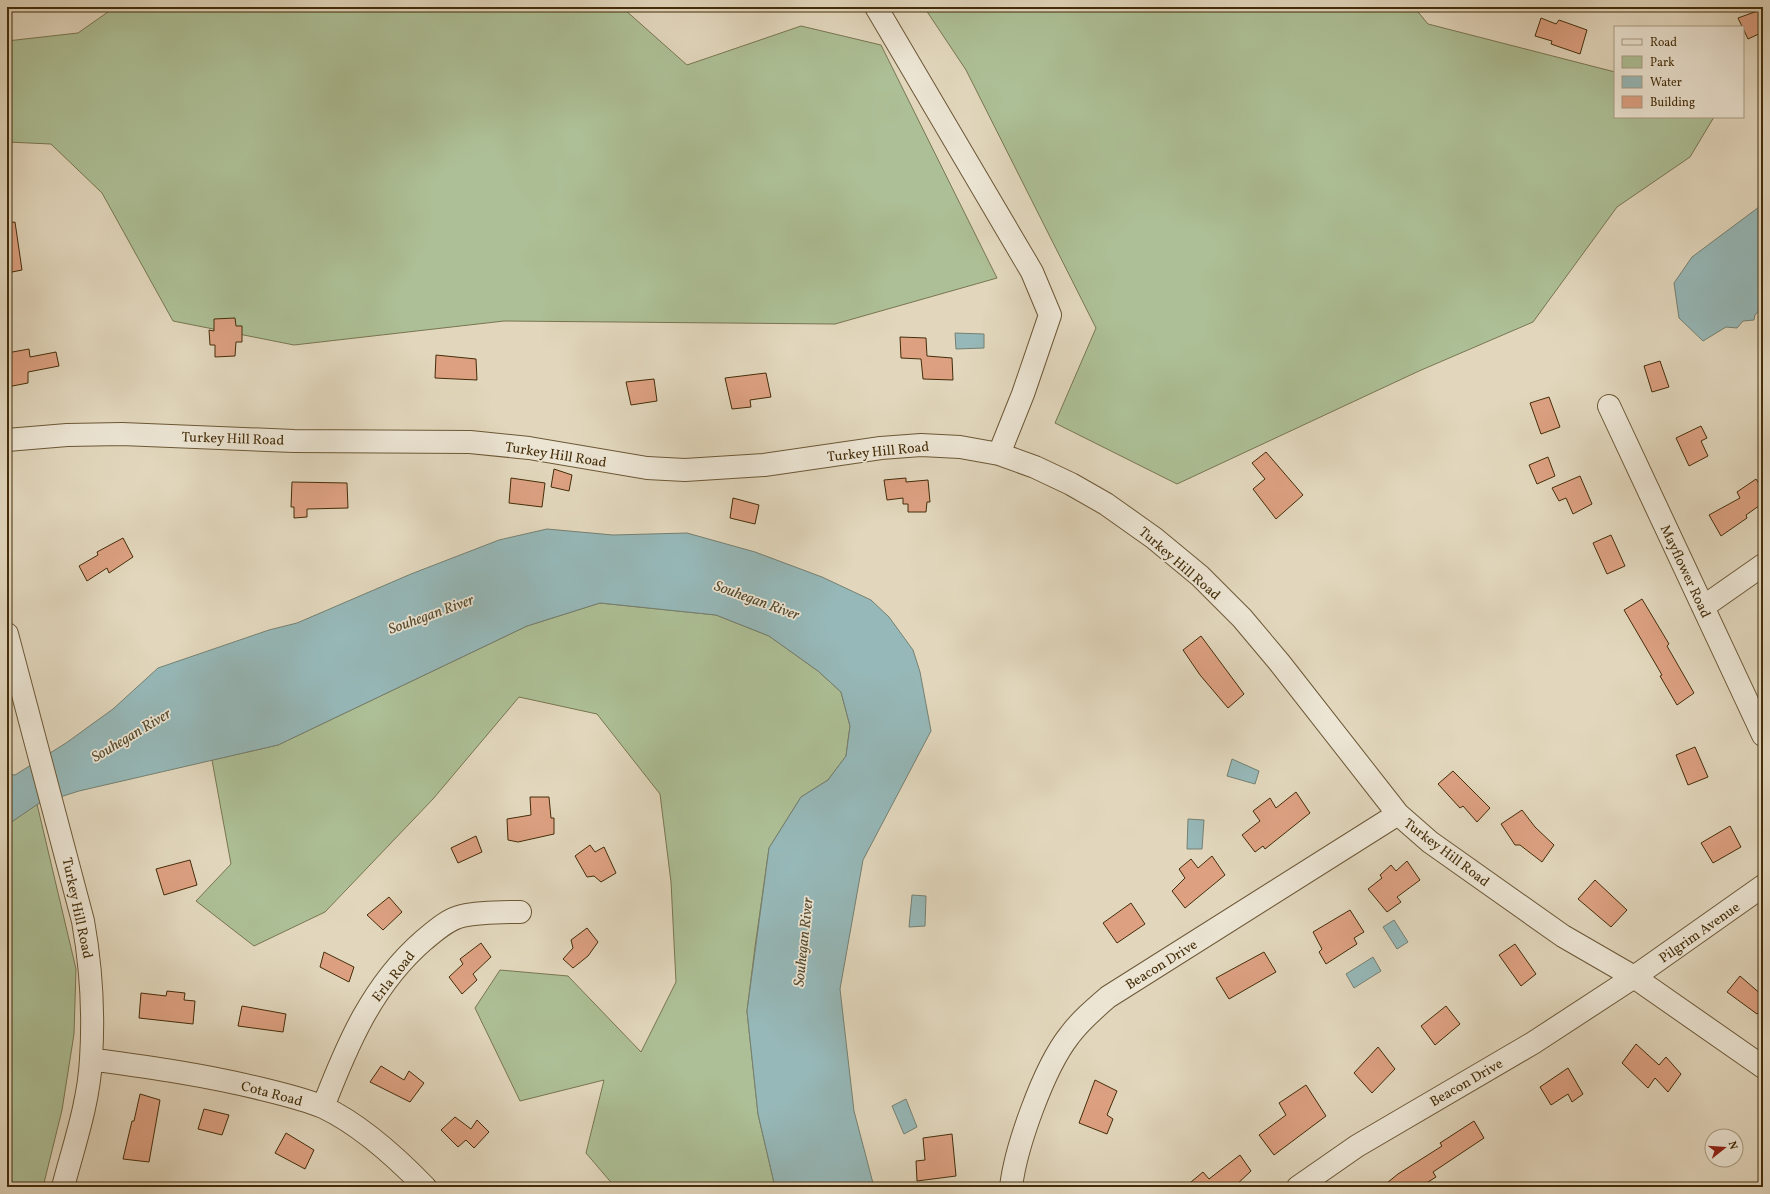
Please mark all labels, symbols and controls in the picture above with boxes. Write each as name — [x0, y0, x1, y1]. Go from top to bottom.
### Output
legend — [1614, 26, 1744, 118]
text: Road — [1650, 35, 1677, 51]
text: Park — [1650, 55, 1675, 71]
text: Water — [1650, 75, 1682, 91]
text: Building — [1650, 95, 1695, 111]
street label: Turkey Hill Road — [181, 428, 285, 451]
street label: Turkey Hill Road — [504, 438, 608, 473]
street label: Turkey Hill Road — [826, 438, 930, 467]
street label: Mayflower Road — [1655, 522, 1715, 621]
street label: Turkey Hill Road — [1134, 523, 1224, 605]
water label: Souhegan River — [711, 576, 803, 627]
water label: Souhegan River — [386, 590, 478, 641]
water label: Souhegan River — [88, 704, 176, 768]
street label: Turkey Hill Road — [1399, 815, 1493, 892]
street label: Turkey Hill Road — [57, 856, 97, 961]
water label: Souhegan River — [789, 896, 820, 988]
street label: Pilgrim Avenue — [1656, 898, 1744, 968]
street label: Beacon Drive — [1122, 935, 1202, 995]
street label: Erla Road — [368, 947, 420, 1006]
street label: Beacon Drive — [1427, 1055, 1507, 1112]
street label: Cota Road — [239, 1077, 305, 1112]
north arrow — [1704, 1128, 1744, 1168]
text: N — [1724, 1139, 1740, 1152]

